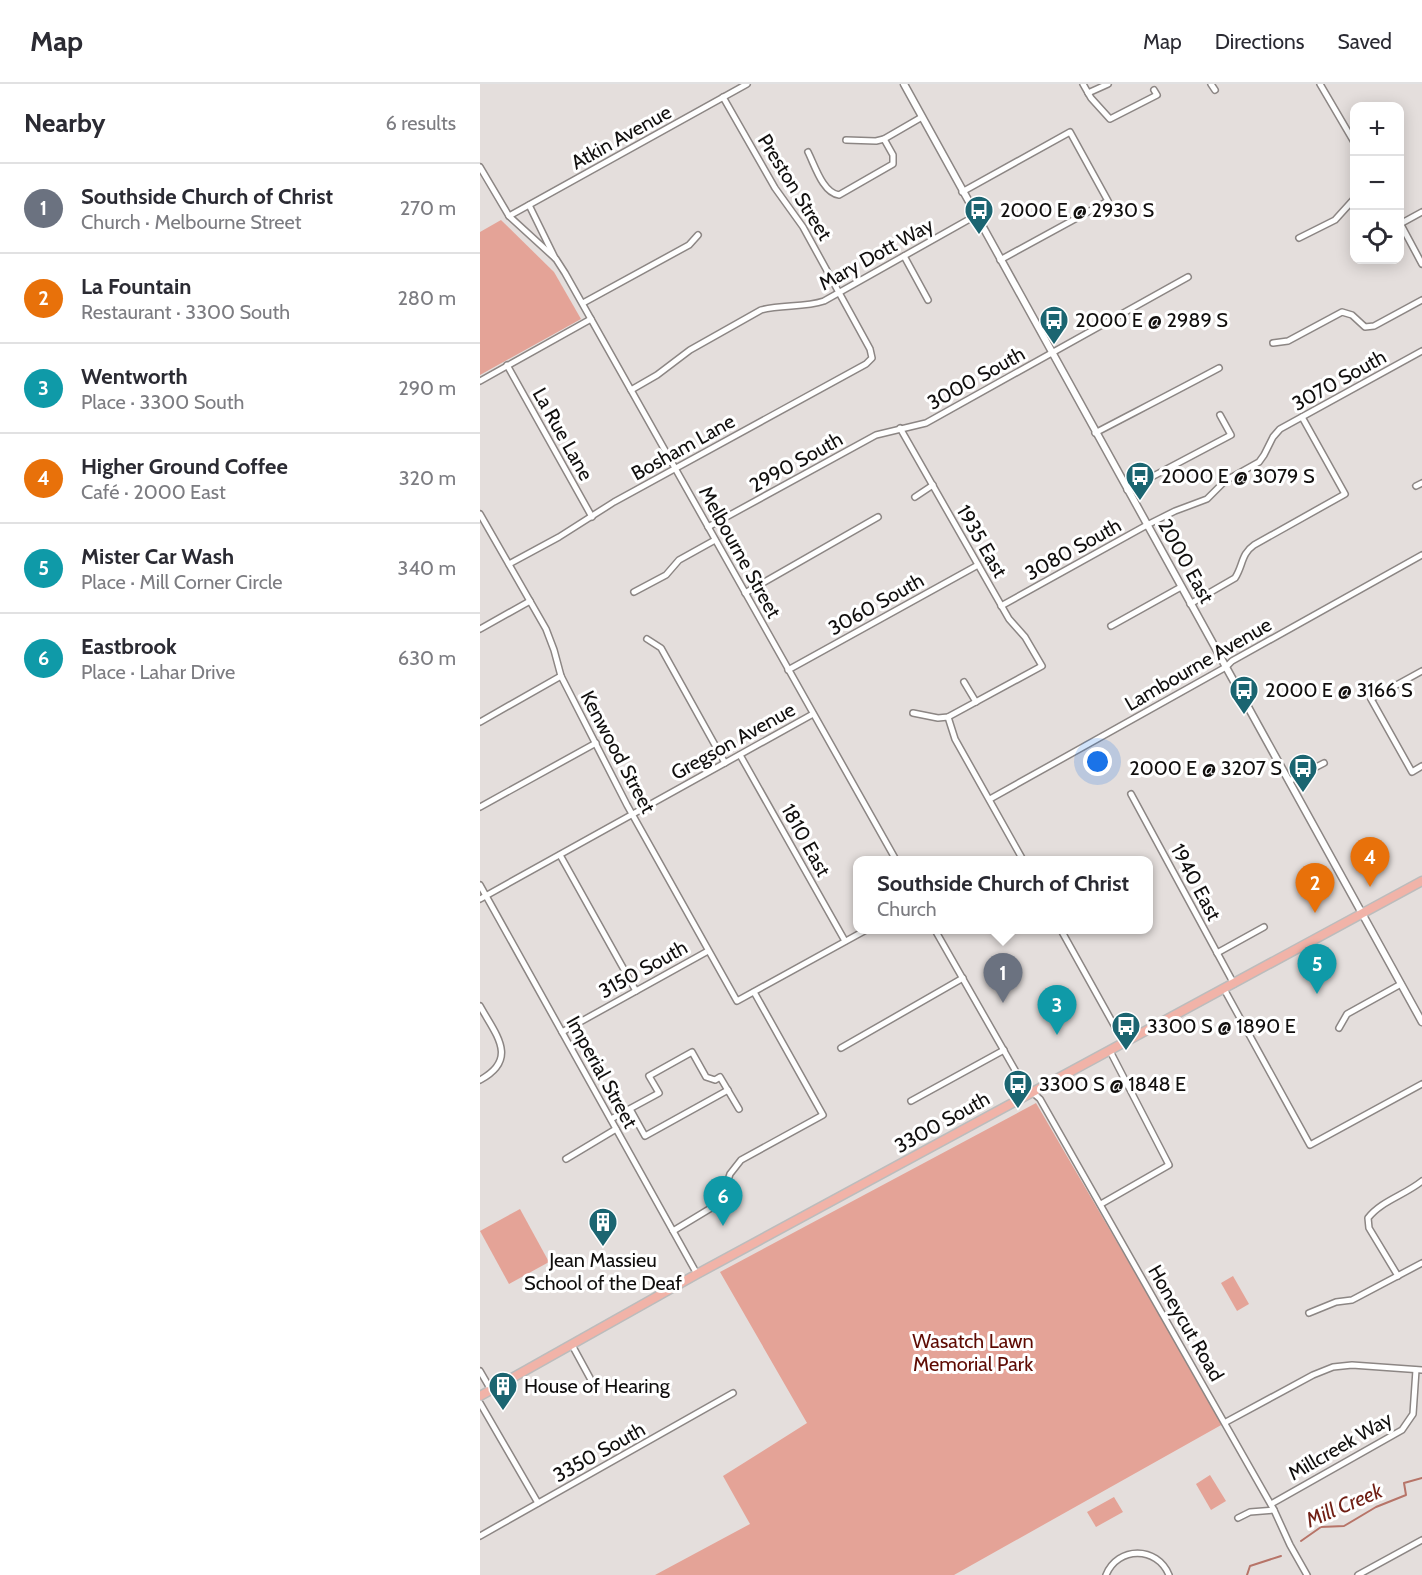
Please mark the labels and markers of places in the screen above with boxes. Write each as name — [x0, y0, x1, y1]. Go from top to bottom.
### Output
bus stop icon: 2000 E @ 2930 S — [963, 194, 995, 236]
place label: 2000 E @ 2930 S — [1000, 198, 1155, 222]
bus stop icon: 2000 E @ 2989 S — [1038, 304, 1070, 346]
place label: 2000 E @ 2989 S — [1075, 308, 1228, 332]
bus stop icon: 2000 E @ 3079 S — [1124, 460, 1156, 502]
place label: 2000 E @ 3079 S — [1161, 464, 1315, 488]
bus stop icon: 2000 E @ 3166 S — [1228, 674, 1260, 716]
place label: 2000 E @ 3166 S — [1265, 678, 1413, 702]
bus stop icon: 2000 E @ 3207 S — [1287, 752, 1319, 794]
place label: 2000 E @ 3207 S — [1129, 756, 1282, 780]
pin: 4 — [1350, 838, 1390, 887]
pin: 2 — [1296, 864, 1334, 913]
pin: 5 — [1298, 944, 1336, 994]
pin: 1 — [984, 954, 1022, 1003]
pin: 3 — [1038, 986, 1076, 1035]
bus stop icon: 3300 S @ 1890 E — [1110, 1010, 1142, 1052]
place label: 3300 S @ 1890 E — [1147, 1014, 1296, 1038]
bus stop icon: 3300 S @ 1848 E — [1002, 1068, 1034, 1110]
place label: 3300 S @ 1848 E — [1039, 1072, 1186, 1096]
pin: 6 — [704, 1176, 742, 1226]
building icon: Jean Massieu School of the Deaf — [587, 1206, 619, 1248]
place label: Jean Massieu School of the Deaf — [524, 1248, 682, 1295]
building icon: House of Hearing — [487, 1370, 519, 1412]
place label: House of Hearing — [524, 1374, 671, 1398]

